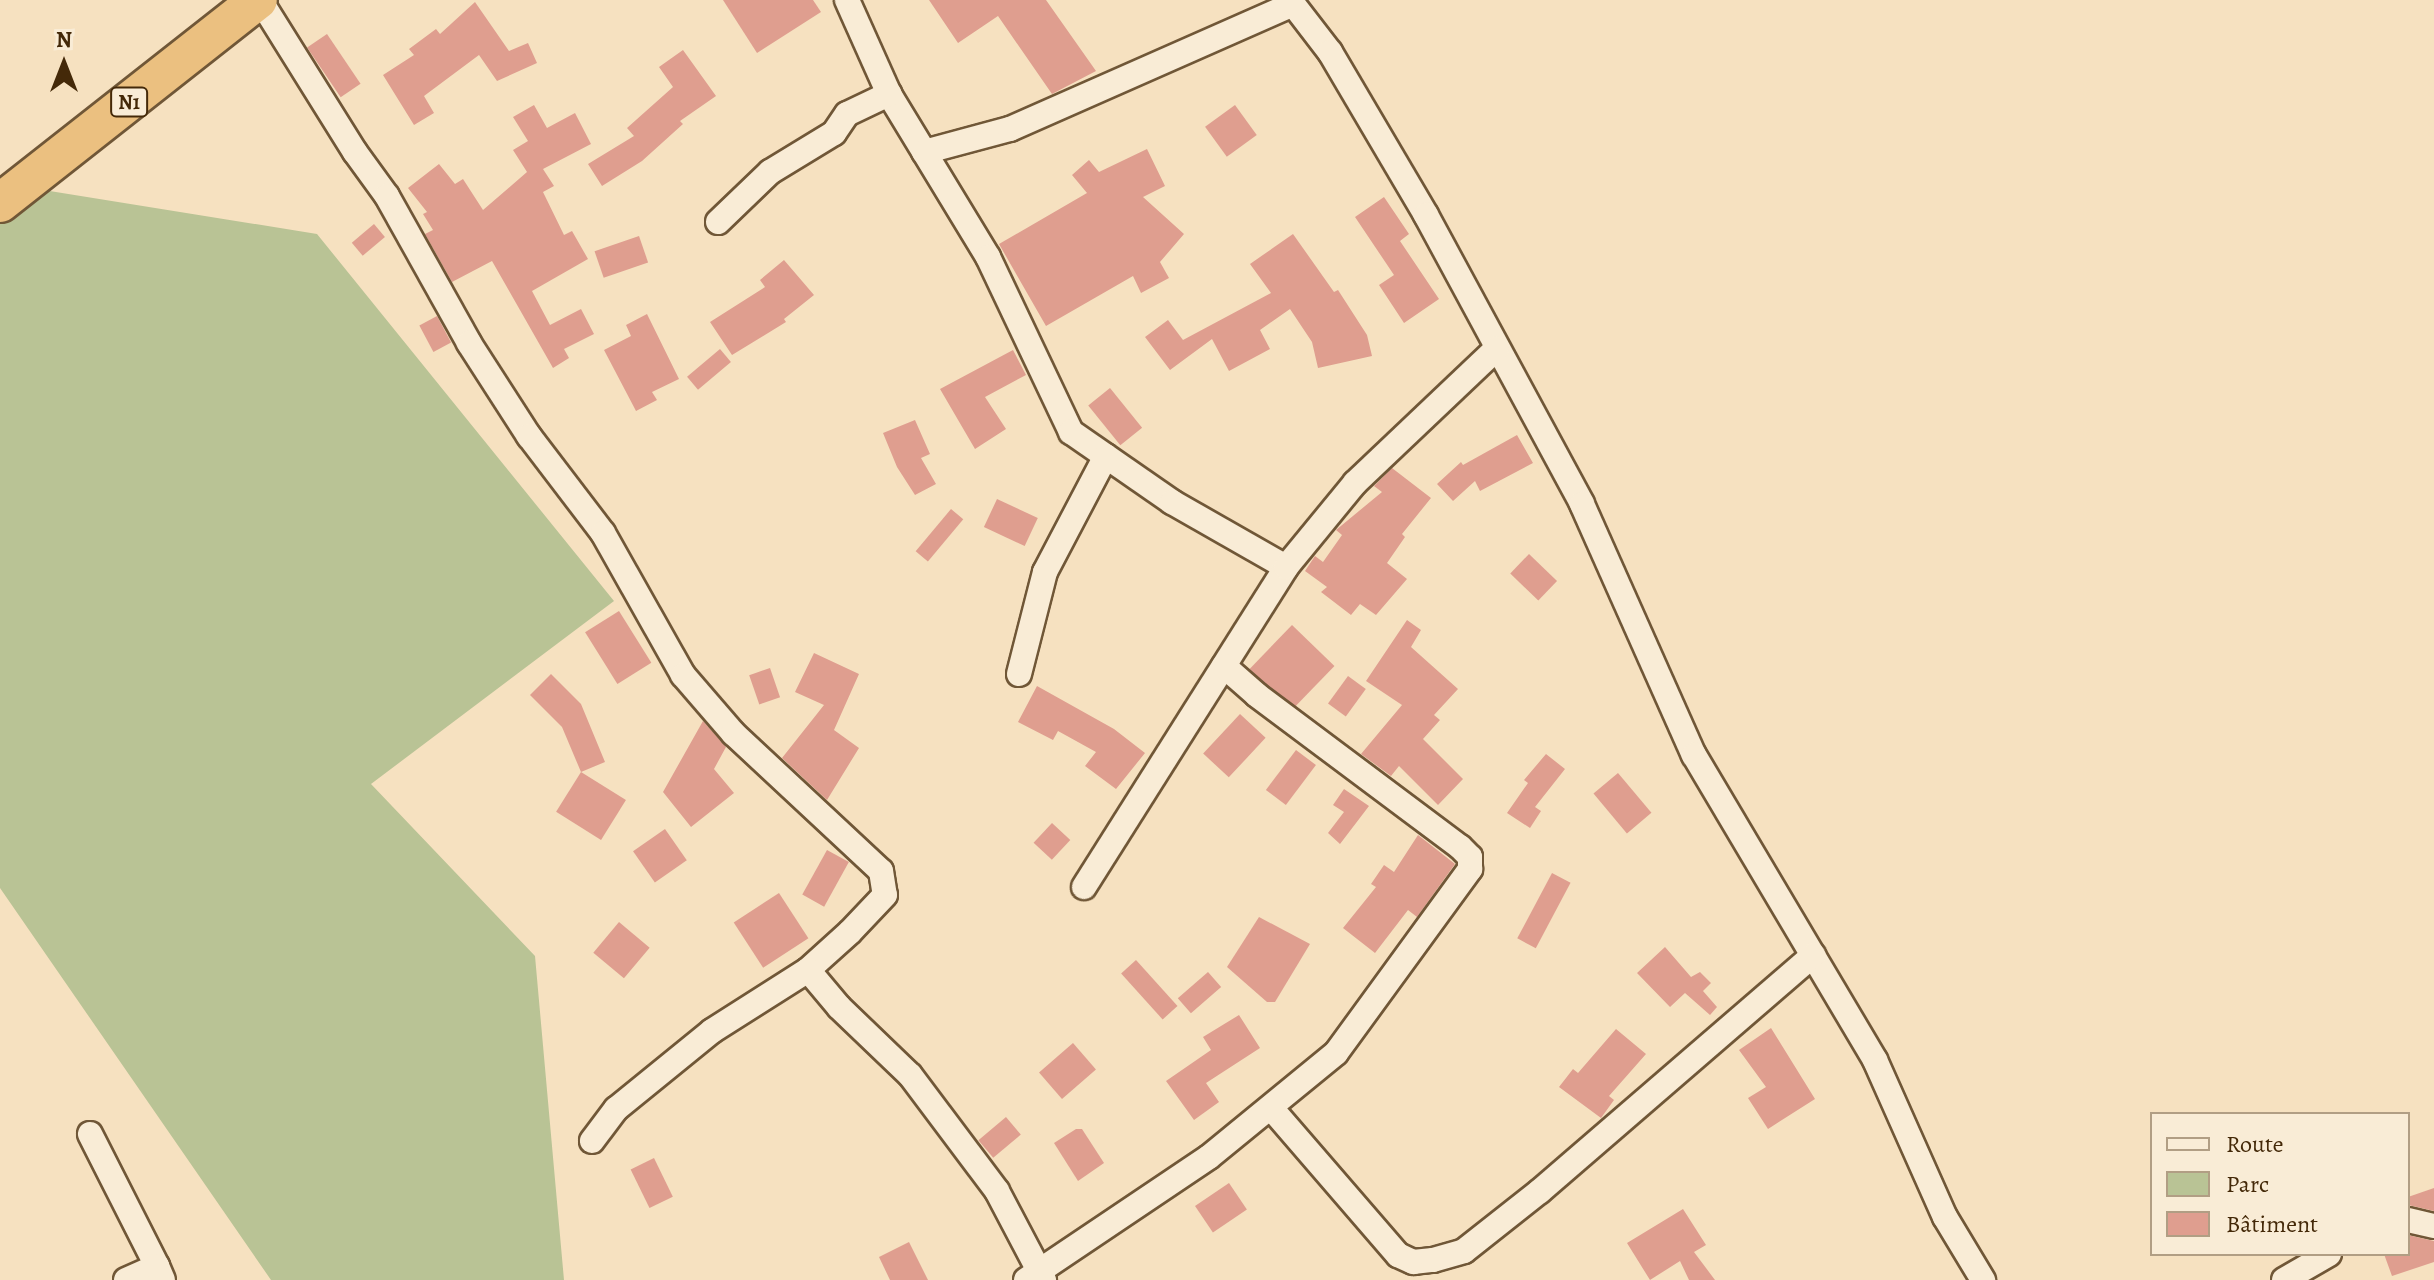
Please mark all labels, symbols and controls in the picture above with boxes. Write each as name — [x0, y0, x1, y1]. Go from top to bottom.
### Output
north arrow — [24, 24, 104, 104]
text: N — [56, 25, 72, 55]
road number: N1 — [109, 86, 149, 118]
legend — [2150, 1112, 2410, 1256]
text: Route — [2226, 1128, 2284, 1160]
text: Parc — [2226, 1168, 2269, 1200]
text: Bâtiment — [2226, 1208, 2318, 1240]

